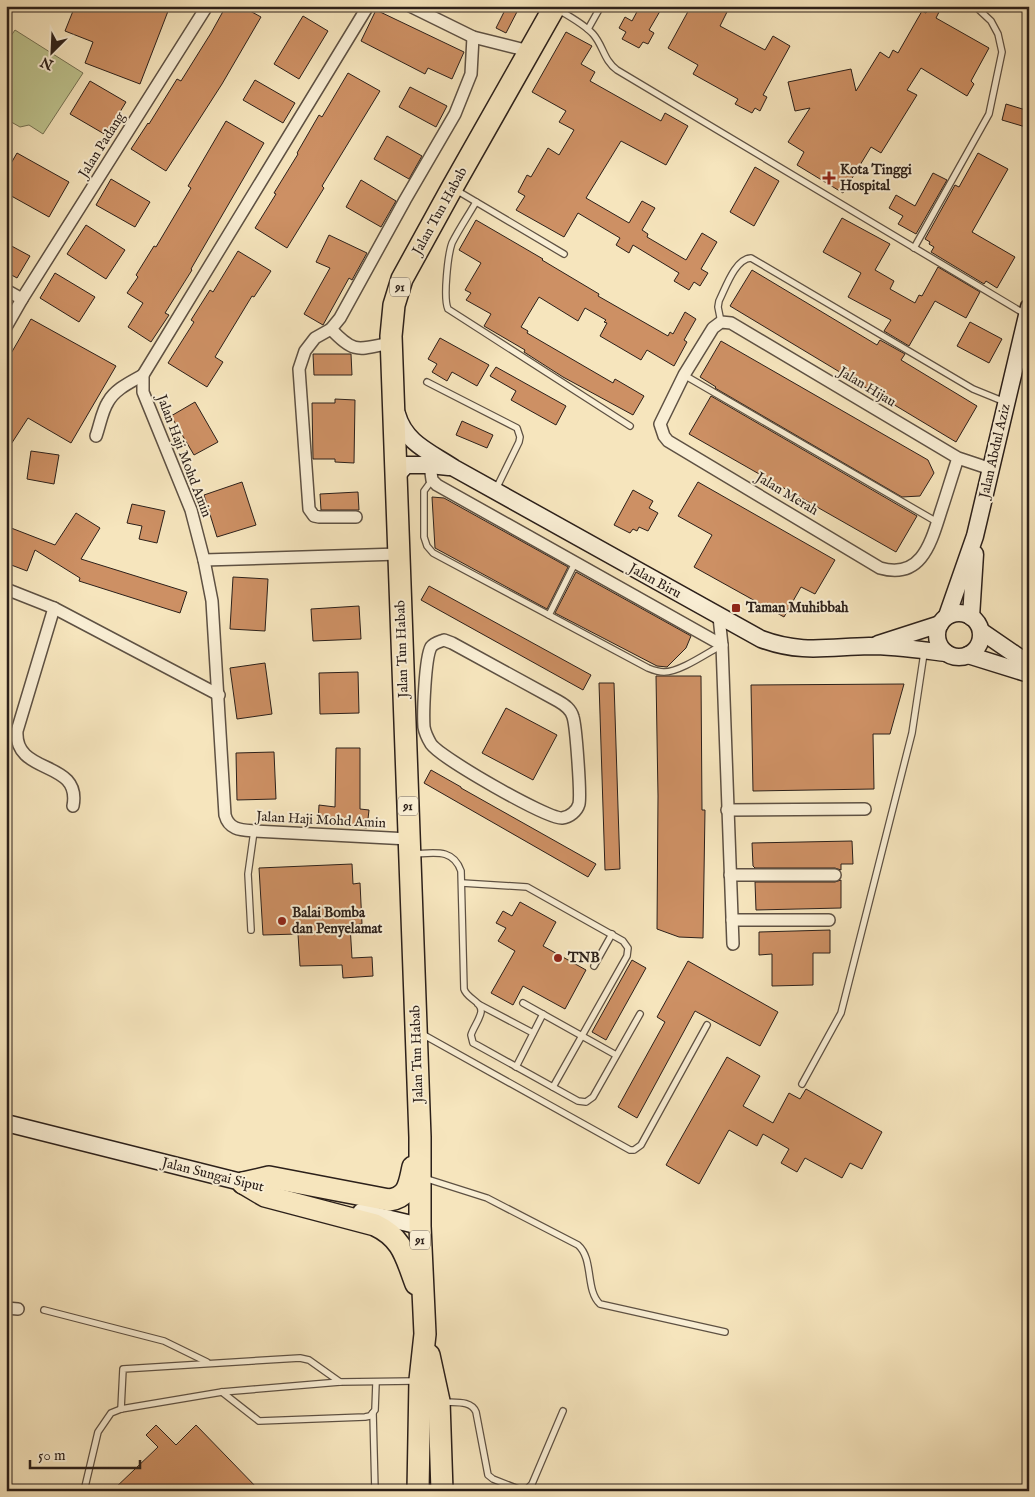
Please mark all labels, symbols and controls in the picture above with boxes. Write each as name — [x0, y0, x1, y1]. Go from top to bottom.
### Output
north arrow — [28, 28, 78, 78]
text: N — [38, 52, 57, 74]
street label: Jalan Padang — [74, 108, 130, 183]
place label: Kota Tinggi Hospital — [840, 161, 912, 195]
street label: Jalan Tun Habab — [407, 164, 472, 260]
marker: Kota Tinggi Hospital — [822, 171, 836, 185]
road number: 91 — [390, 278, 410, 296]
street label: Jalan Hijau — [833, 362, 899, 411]
street label: Jalan Haji Mohd Amin — [152, 390, 216, 520]
street label: Jalan Abdul Aziz — [975, 401, 1015, 502]
street label: Jalan Merah — [751, 467, 822, 520]
street label: Jalan Biru — [624, 558, 684, 603]
place label: Taman Muhibbah — [745, 599, 849, 617]
street label: Jalan Tun Habab — [391, 600, 413, 700]
marker: Taman Muhibbah — [730, 602, 742, 614]
road number: 91 — [398, 796, 418, 816]
street label: Jalan Haji Mohd Amin — [254, 808, 387, 832]
place label: Balai Bomba dan Penyelamat — [292, 904, 383, 938]
marker: Balai Bomba dan Penyelamat — [276, 915, 288, 927]
place label: TNB — [567, 949, 600, 967]
marker: TNB — [552, 952, 564, 964]
street label: Jalan Tun Habab — [406, 1005, 428, 1105]
street label: Jalan Sungai Siput — [158, 1153, 266, 1196]
road number: 91 — [410, 1230, 430, 1250]
scale bar — [30, 1437, 140, 1469]
text: 50 m — [38, 1446, 66, 1465]

